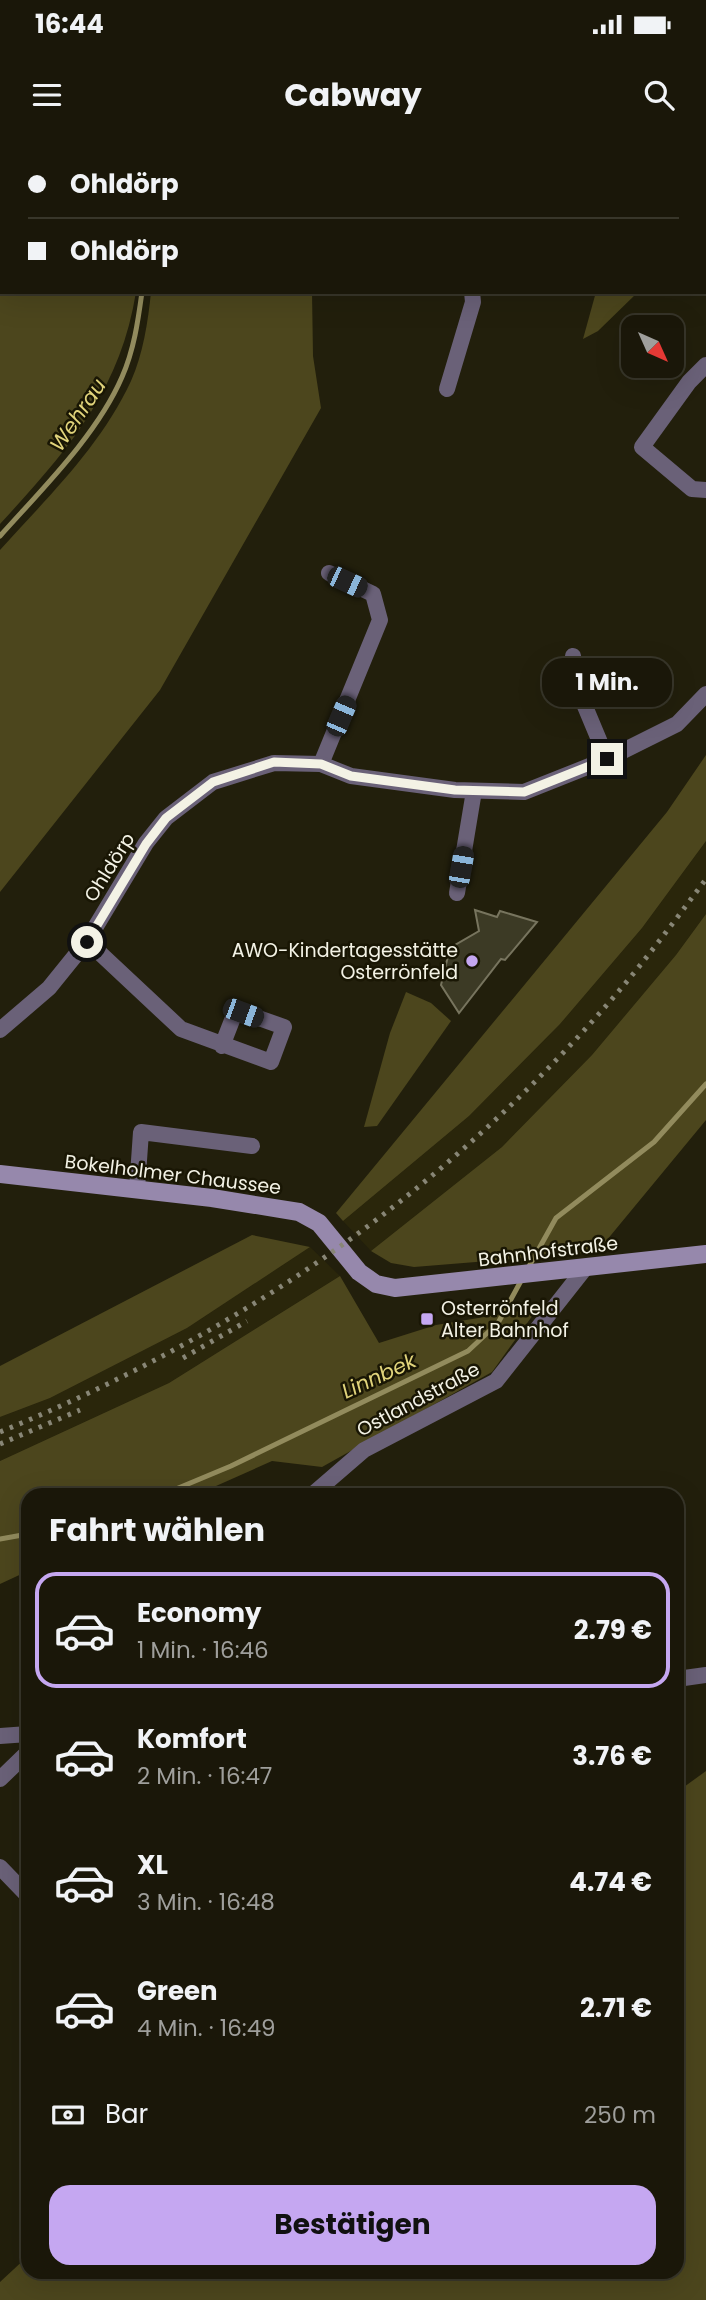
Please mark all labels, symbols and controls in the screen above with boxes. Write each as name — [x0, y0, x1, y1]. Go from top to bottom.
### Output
text: 16:44 — [35, 6, 104, 42]
text: Cabway — [284, 72, 422, 117]
icon: menu — [28, 76, 66, 114]
icon: search — [640, 76, 678, 114]
text: Ohldörp — [70, 166, 179, 202]
text: Ohldörp — [70, 233, 179, 269]
north arrow — [621, 315, 684, 378]
map controls — [621, 315, 684, 378]
water label: Wehrau — [43, 372, 113, 457]
car — [324, 564, 371, 600]
callout: 1 Min. — [542, 658, 672, 706]
text: 1 Min. — [575, 666, 639, 698]
car — [324, 693, 359, 739]
route end — [591, 743, 623, 775]
street label: Ohldörp — [78, 827, 141, 907]
car — [448, 844, 475, 890]
route start — [71, 926, 103, 958]
place label: AWO-Kindertagesstätte Osterrönfeld — [232, 937, 458, 986]
marker: AWO-Kindertagesstätte Osterrönfeld — [464, 953, 480, 969]
car — [220, 996, 267, 1030]
street label: Bokelholmer Chaussee — [63, 1148, 283, 1201]
street label: Bahnhofstraße — [477, 1230, 620, 1273]
place label: Osterrönfeld Alter Bahnhof — [441, 1295, 569, 1344]
marker: Osterrönfeld Alter Bahnhof — [419, 1311, 435, 1327]
water label: Linnbek — [337, 1345, 422, 1405]
street label: Ostlandstraße — [352, 1356, 485, 1443]
text: Fahrt wählen — [49, 1507, 265, 1552]
text: Economy — [137, 1595, 261, 1631]
icon: car — [53, 1599, 116, 1662]
text: 2.79 € — [574, 1612, 652, 1648]
text: 1 Min. · 16:46 — [137, 1634, 269, 1666]
text: Komfort — [137, 1721, 247, 1757]
icon: car — [53, 1725, 116, 1788]
text: 3.76 € — [572, 1738, 652, 1774]
text: 2 Min. · 16:47 — [137, 1760, 272, 1792]
text: XL — [137, 1847, 168, 1883]
icon: car — [53, 1851, 116, 1914]
text: 4.74 € — [569, 1864, 652, 1900]
text: 3 Min. · 16:48 — [137, 1886, 275, 1918]
text: Green — [137, 1973, 218, 2009]
icon: car — [53, 1977, 116, 2040]
text: 2.71 € — [580, 1990, 652, 2026]
text: 4 Min. · 16:49 — [137, 2012, 276, 2044]
icon: cash — [49, 2096, 87, 2134]
text: Bar — [105, 2096, 148, 2132]
text: 250 m — [584, 2099, 656, 2131]
button: Bestätigen — [49, 2185, 656, 2265]

